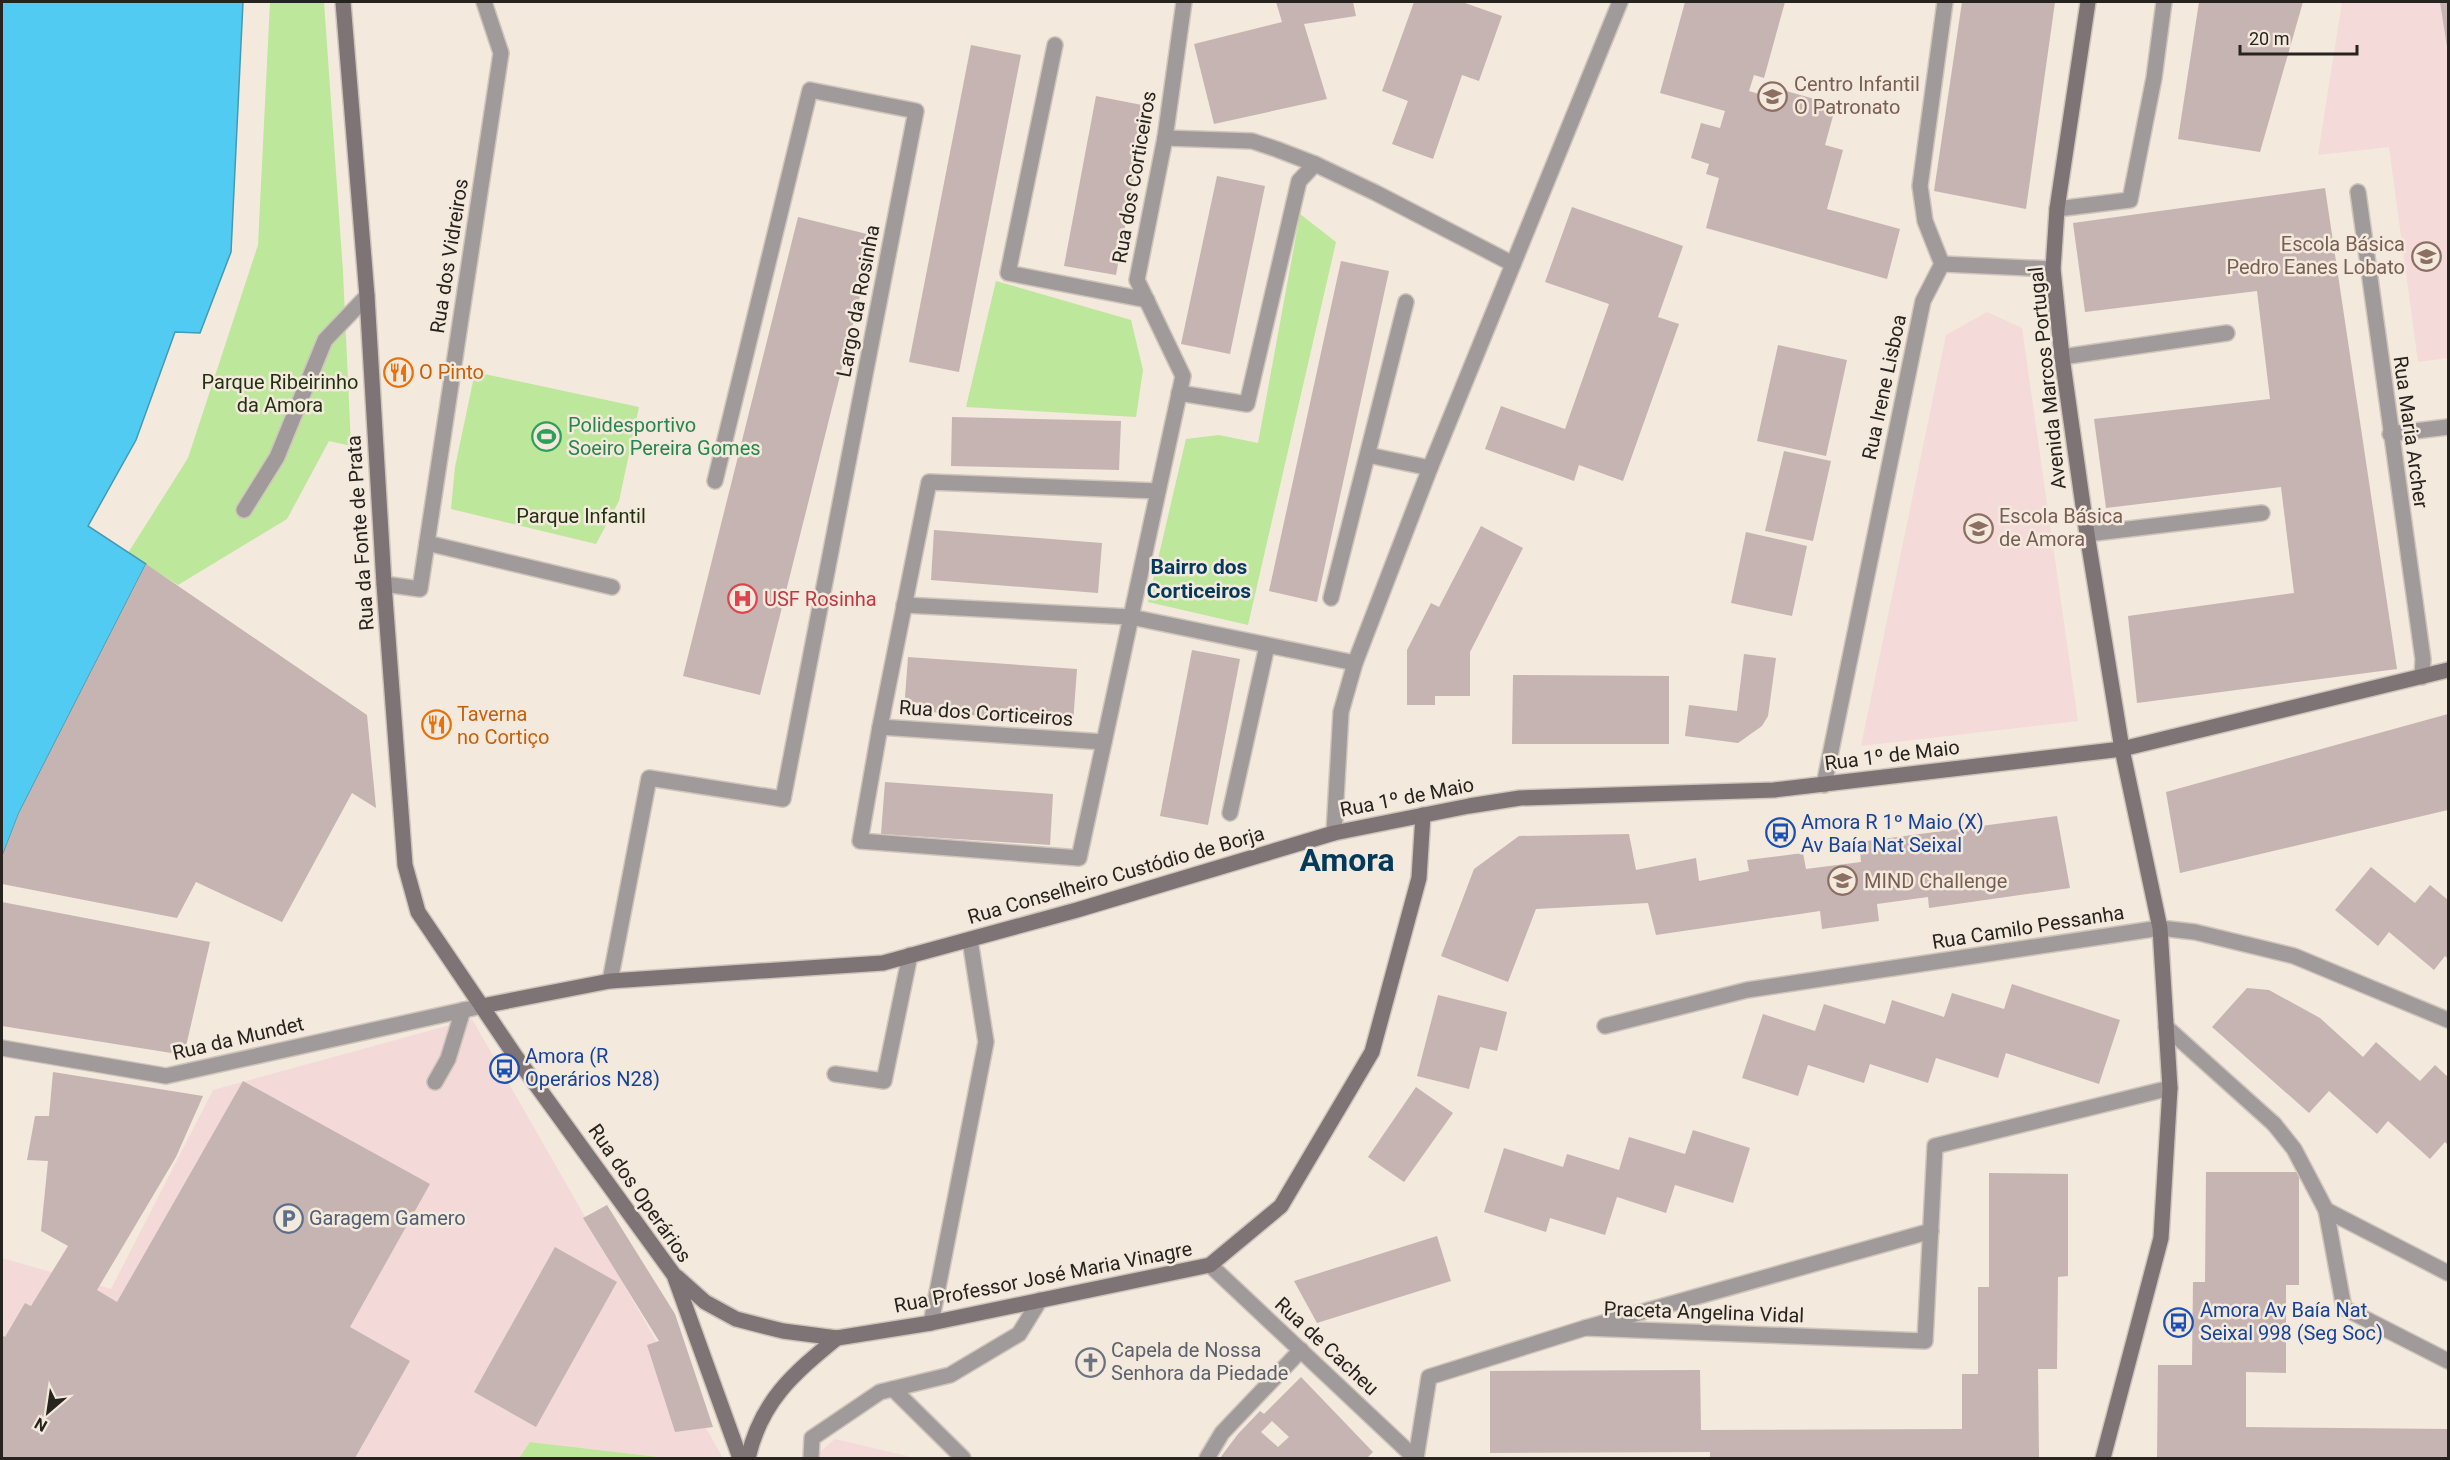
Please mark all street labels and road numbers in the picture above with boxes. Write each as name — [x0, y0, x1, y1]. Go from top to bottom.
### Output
street label: Rua dos Corticeiros — [1107, 89, 1161, 265]
street label: Rua dos Vidreiros — [425, 177, 473, 335]
street label: Largo da Rosinha — [831, 223, 885, 379]
street label: Avenida Marcos Portugal — [2023, 266, 2071, 490]
street label: Rua Irene Lisboa — [1857, 312, 1911, 462]
street label: Rua Maria Archer — [2388, 354, 2434, 510]
street label: Rua da Fonte de Prata — [341, 434, 379, 632]
street label: Rua dos Corticeiros — [898, 695, 1074, 731]
street label: Rua 1º de Maio — [1823, 735, 1961, 775]
street label: Rua 1º de Maio — [1338, 772, 1476, 822]
street label: Rua Conselheiro Custódio de Borja — [965, 821, 1267, 929]
street label: Rua Camilo Pessanha — [1930, 900, 2126, 954]
street label: Rua da Mundet — [170, 1011, 306, 1065]
street label: Rua dos Operários — [583, 1119, 697, 1267]
street label: Rua Professor José Maria Vinagre — [892, 1236, 1194, 1318]
street label: Rua de Cacheu — [1270, 1292, 1384, 1400]
street label: Praceta Angelina Vidal — [1603, 1297, 1805, 1327]

